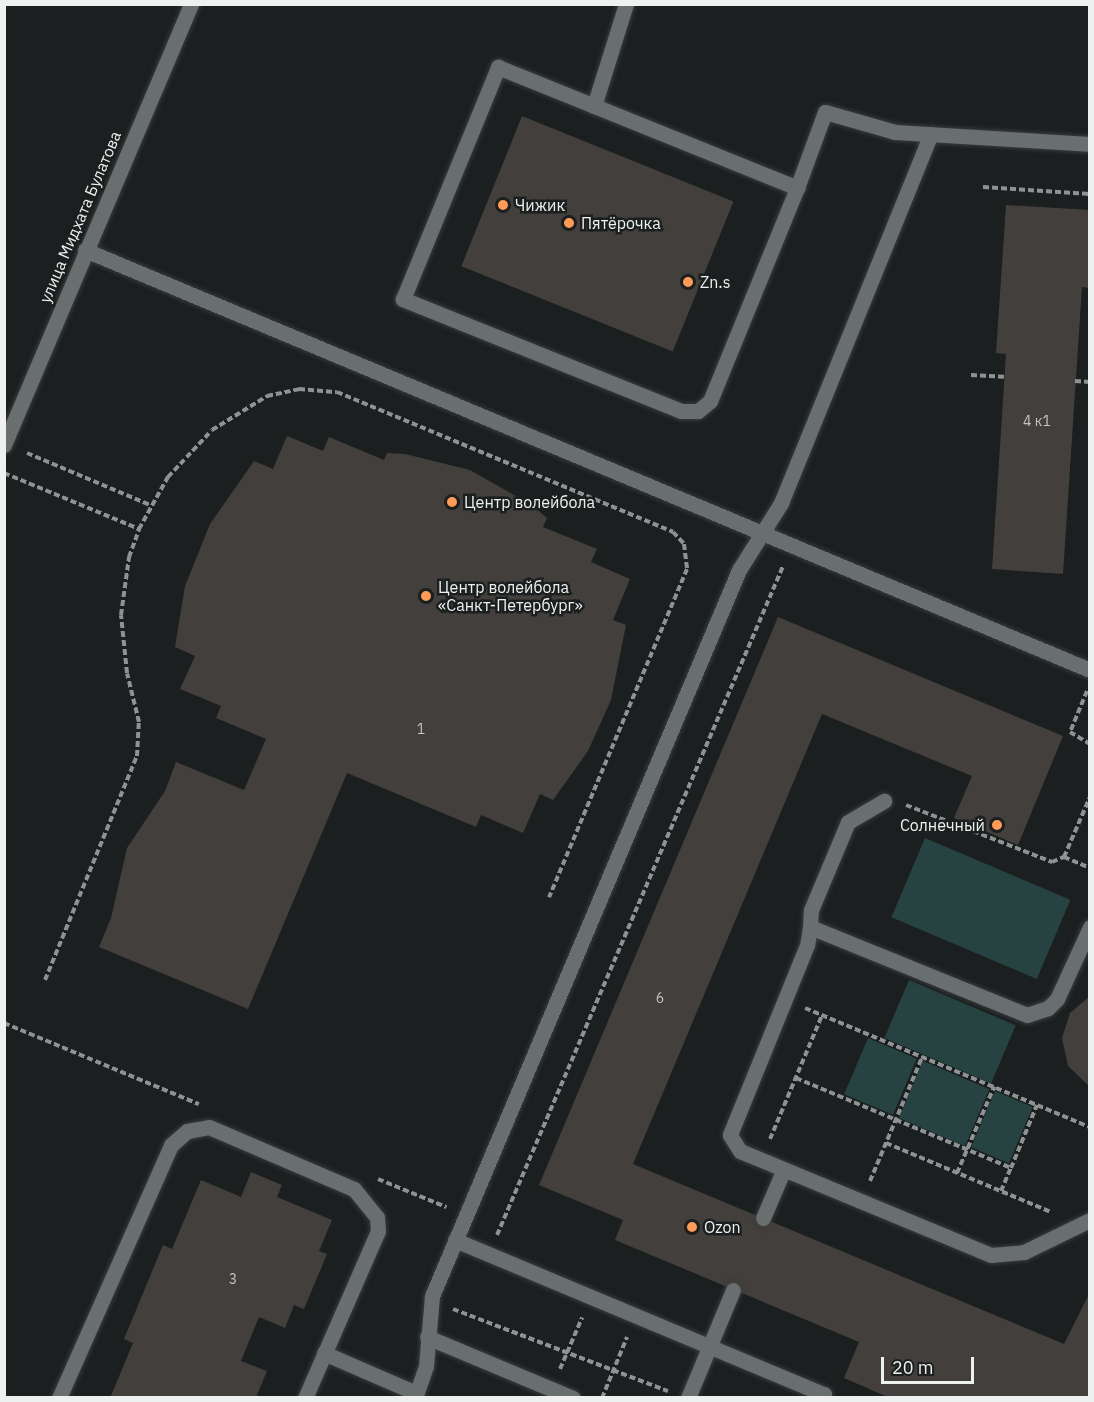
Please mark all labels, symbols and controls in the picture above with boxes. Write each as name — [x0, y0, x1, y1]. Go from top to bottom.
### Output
street label: улица Мидхата Булатова — [35, 128, 125, 306]
place label: Чижик — [515, 195, 565, 215]
marker: Чижик — [496, 198, 510, 212]
place label: Пятёрочка — [581, 213, 661, 233]
marker: Пятёрочка — [562, 216, 576, 230]
place label: Zn.s — [700, 272, 731, 292]
marker: Zn.s — [681, 275, 695, 289]
house number: 4 к1 — [1023, 413, 1051, 429]
place label: Центр волейбола — [464, 492, 595, 512]
marker: Центр волейбола — [445, 495, 459, 509]
place label: Центр волейбола «Санкт-Петербург» — [438, 577, 583, 615]
marker: Центр волейбола «Санкт-Петербург» — [419, 589, 433, 603]
house number: 1 — [417, 721, 425, 737]
place label: Солнечный — [900, 815, 985, 835]
marker: Солнечный — [990, 818, 1004, 832]
house number: 6 — [656, 990, 664, 1006]
place label: Ozon — [704, 1217, 741, 1237]
marker: Ozon — [685, 1220, 699, 1234]
house number: 3 — [229, 1271, 237, 1287]
scale bar — [884, 1345, 977, 1383]
text: 20 m — [892, 1356, 934, 1379]

